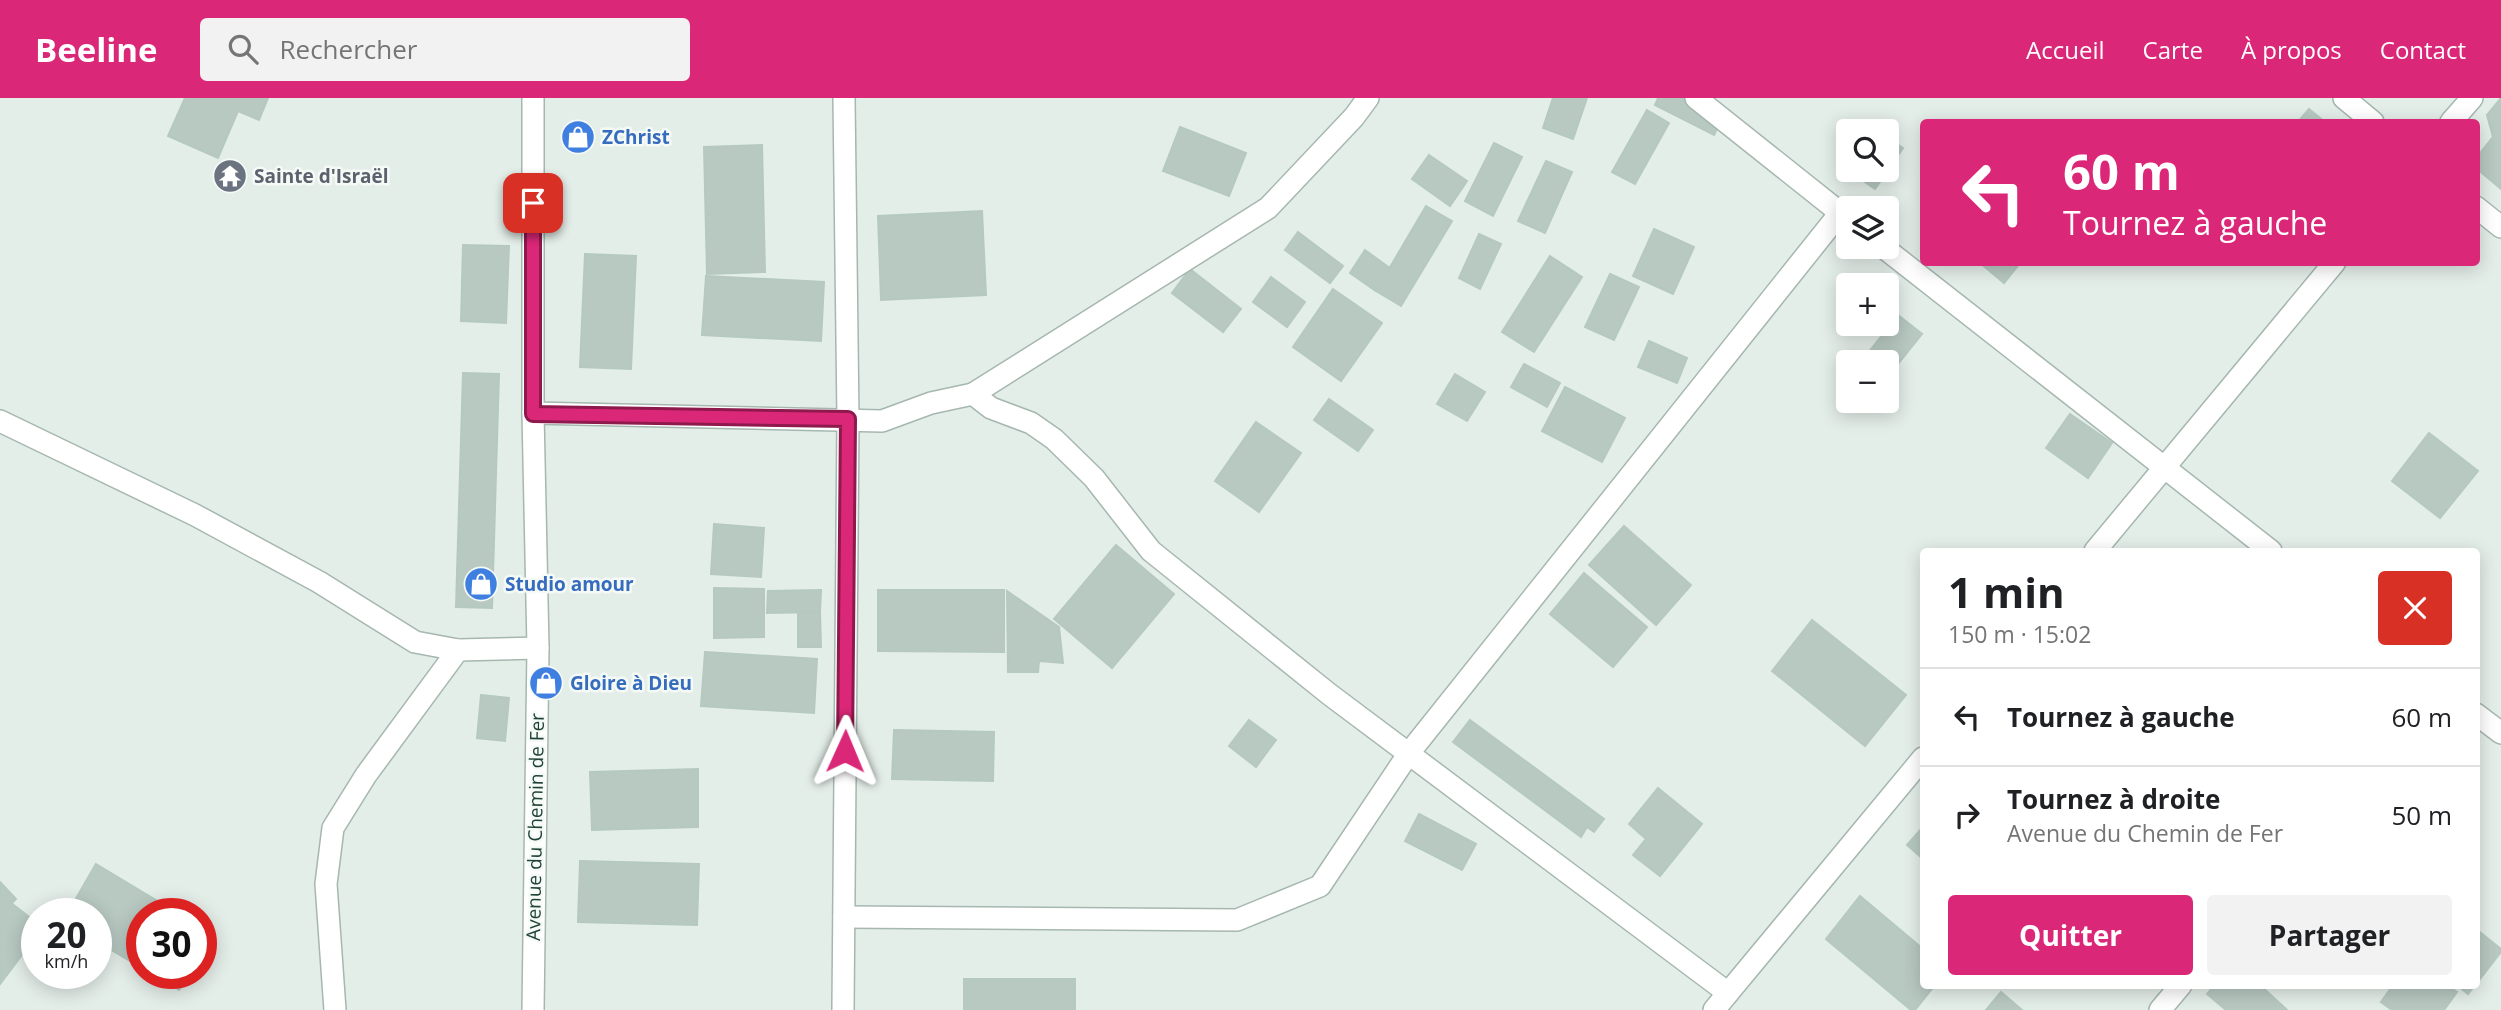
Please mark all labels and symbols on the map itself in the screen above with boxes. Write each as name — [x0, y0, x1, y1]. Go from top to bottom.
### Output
shop icon: ZChrist — [559, 118, 597, 156]
place label: ZChrist — [602, 124, 670, 150]
temple icon: Sainte d'Israël — [211, 157, 249, 195]
place label: Sainte d'Israël — [254, 163, 389, 189]
pin — [503, 173, 563, 233]
shop icon: Studio amour — [462, 565, 500, 603]
place label: Studio amour — [505, 571, 634, 597]
shop icon: Gloire à Dieu — [527, 664, 565, 702]
place label: Gloire à Dieu — [570, 670, 692, 696]
street label: Avenue du Chemin de Fer — [520, 713, 550, 941]
position arrow — [808, 714, 882, 788]
speed limit sign: 30 — [126, 898, 217, 989]

